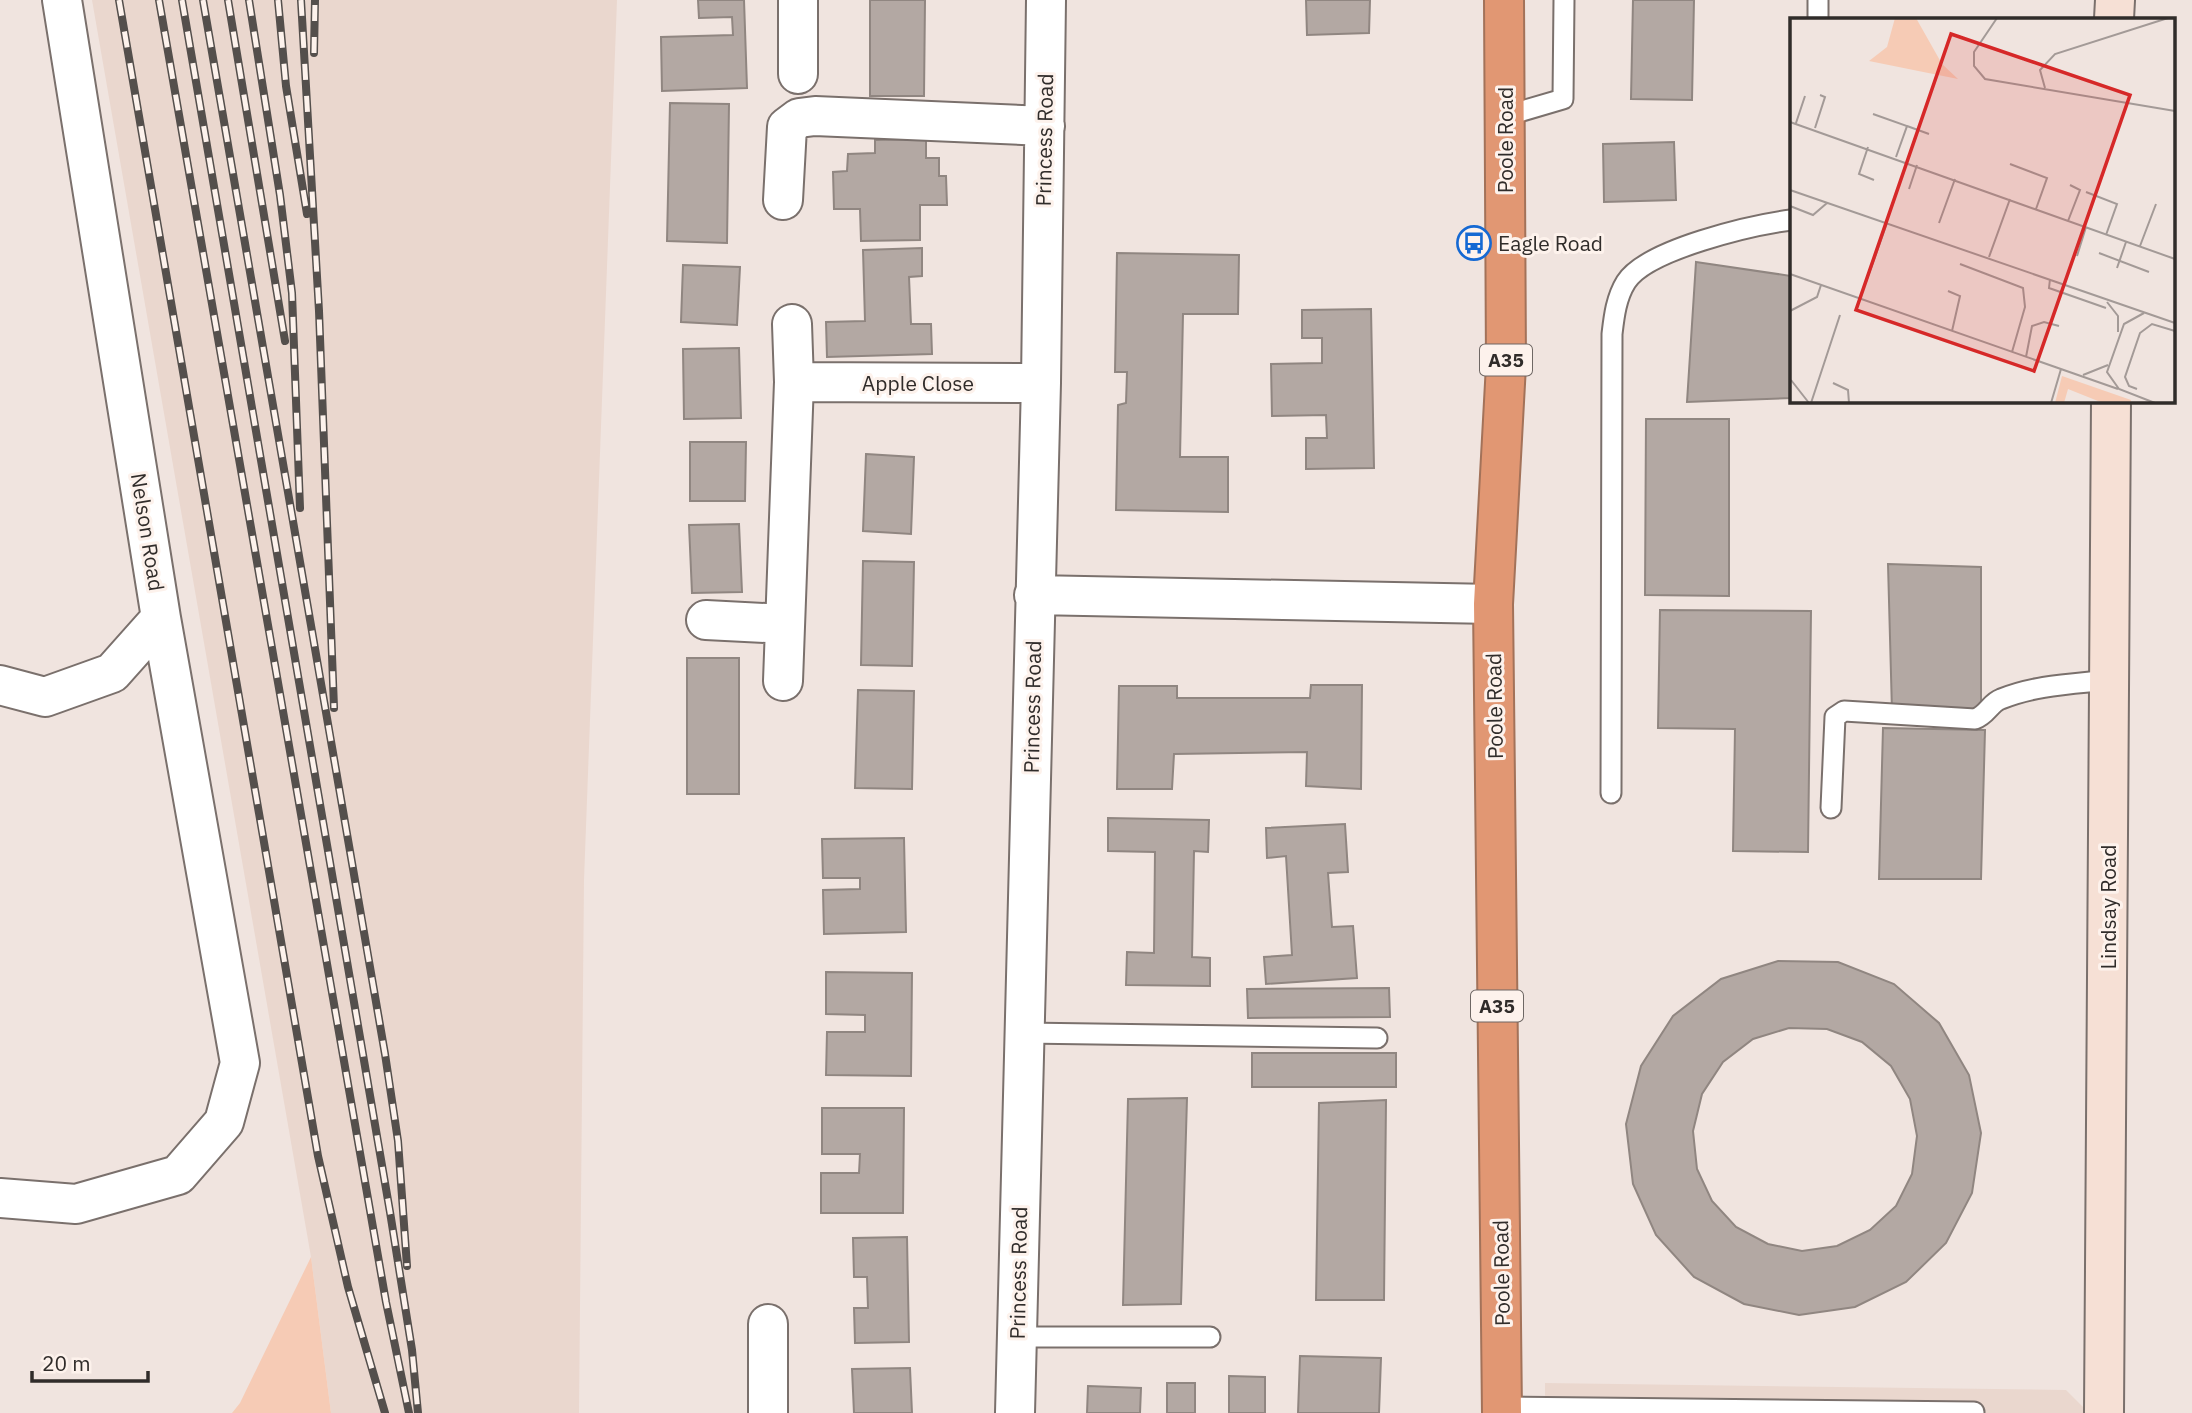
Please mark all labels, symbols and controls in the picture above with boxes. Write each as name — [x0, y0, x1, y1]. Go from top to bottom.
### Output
inset map — [1790, 18, 2174, 402]
street label: Princess Road — [1029, 73, 1059, 207]
street label: Poole Road — [1491, 87, 1519, 193]
bus stop icon: Eagle Road — [1455, 224, 1493, 262]
place label: Eagle Road — [1498, 229, 1603, 257]
road number: A35 — [1480, 344, 1532, 376]
street label: Apple Close — [862, 369, 974, 397]
street label: Nelson Road — [125, 471, 171, 593]
street label: Princess Road — [1017, 640, 1047, 774]
street label: Poole Road — [1479, 653, 1509, 759]
street label: Lindsay Road — [2094, 845, 2122, 969]
road number: A35 — [1471, 990, 1523, 1022]
street label: Princess Road — [1003, 1206, 1033, 1340]
street label: Poole Road — [1486, 1220, 1516, 1326]
scale bar — [32, 1340, 147, 1384]
text: 20 m — [42, 1349, 91, 1377]

